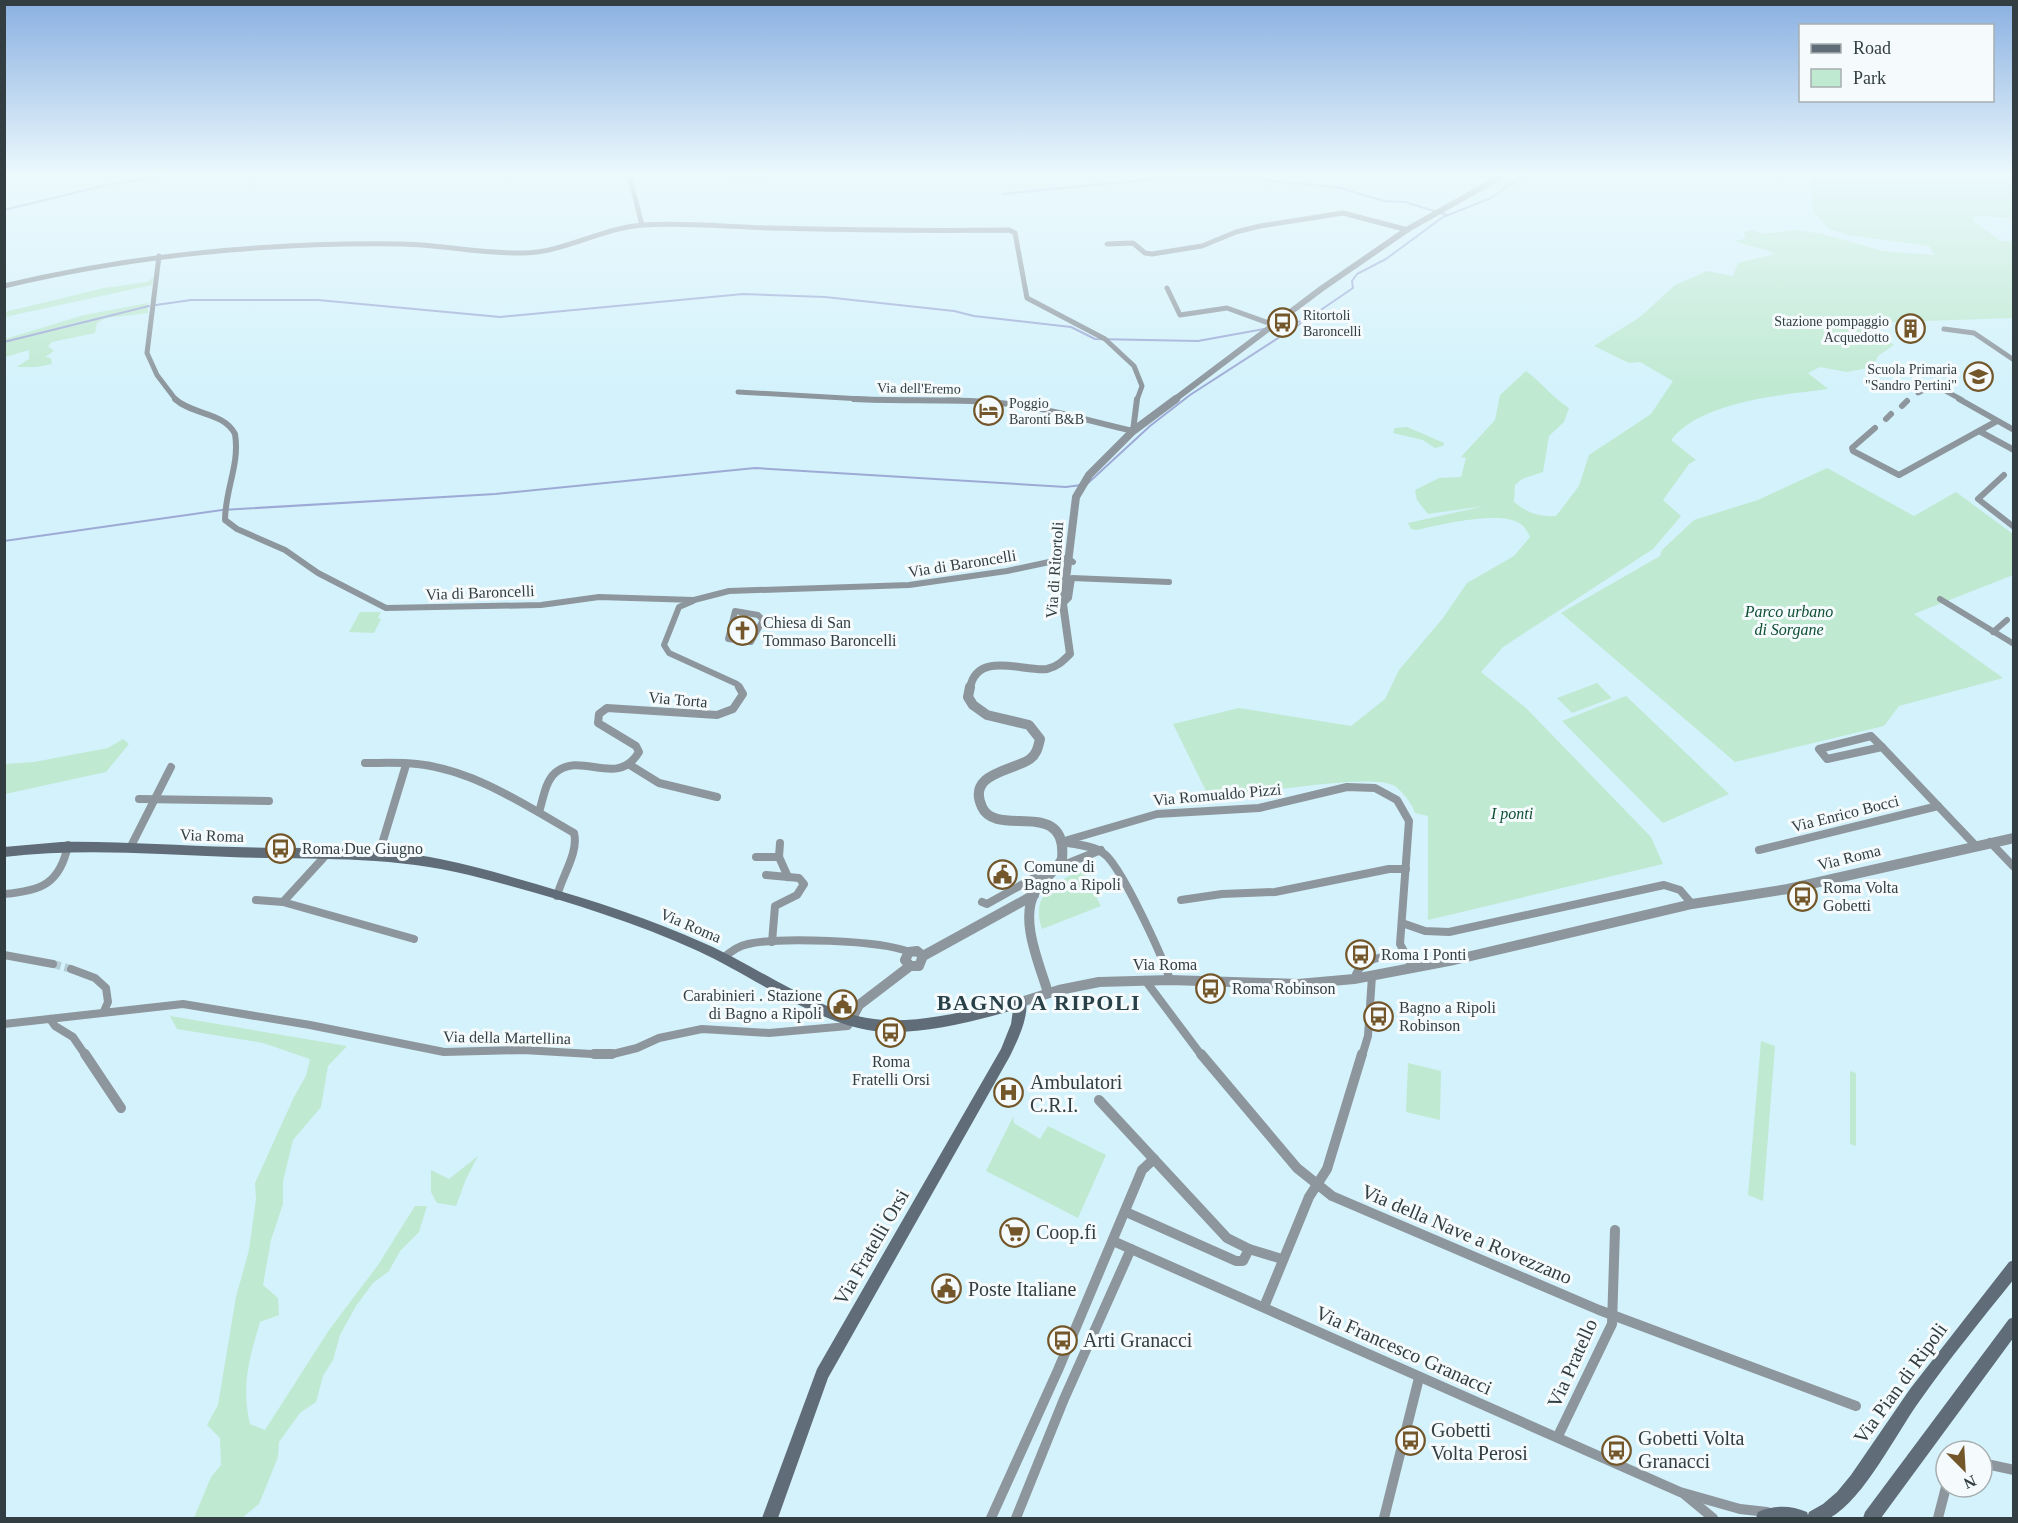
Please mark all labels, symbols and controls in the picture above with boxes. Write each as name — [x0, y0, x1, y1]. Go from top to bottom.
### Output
legend — [1799, 24, 1994, 102]
text: Road — [1853, 38, 1891, 58]
text: Park — [1853, 68, 1886, 88]
bus stop icon: Ritortoli Baroncelli — [1266, 307, 1298, 339]
place label: Ritortoli Baroncelli — [1303, 308, 1361, 339]
building icon: Stazione pompaggio Acquedotto — [1894, 313, 1926, 345]
place label: Stazione pompaggio Acquedotto — [1774, 314, 1889, 345]
school or university icon: Scuola Primaria "Sandro Pertini" — [1962, 361, 1994, 393]
place label: Scuola Primaria "Sandro Pertini" — [1865, 362, 1958, 393]
street label: Via dell'Eremo — [877, 380, 961, 397]
hotel icon: Poggio Baronti B&B — [972, 395, 1004, 427]
place label: Poggio Baronti B&B — [1009, 396, 1084, 427]
street label: Via di Ritortoli — [1043, 521, 1066, 619]
street label: Via di Baroncelli — [907, 546, 1018, 580]
street label: Via di Baroncelli — [425, 582, 535, 603]
park label: Parco urbano di Sorgane — [1744, 603, 1833, 639]
place label: Chiesa di San Tommaso Baroncelli — [763, 614, 897, 649]
church icon: Chiesa di San Tommaso Baroncelli — [726, 615, 758, 647]
street label: Via Torta — [648, 688, 708, 711]
street label: Via Romualdo Pizzi — [1152, 780, 1282, 809]
street label: Via Enrico Bocci — [1790, 792, 1901, 835]
park label: I ponti — [1490, 805, 1533, 823]
street label: Via Roma — [180, 826, 244, 845]
bus stop icon: Roma Due Giugno — [265, 832, 297, 864]
place label: Roma Due Giugno — [302, 840, 423, 858]
street label: Via Roma — [1816, 841, 1882, 874]
place label: Comune di Bagno a Ripoli — [1024, 858, 1121, 894]
public building icon: Comune di Bagno a Ripoli — [987, 859, 1019, 891]
place label: Roma Volta Gobetti — [1823, 879, 1898, 914]
bus stop icon: Roma Volta Gobetti — [1786, 880, 1818, 912]
street label: Via Roma — [658, 905, 724, 946]
bus stop icon: Roma I Ponti — [1344, 938, 1376, 970]
place label: Roma I Ponti — [1381, 946, 1467, 963]
street label: Via Roma — [1133, 956, 1197, 973]
bus stop icon: Roma Robinson — [1195, 972, 1227, 1004]
place label: Roma Robinson — [1232, 980, 1336, 997]
place label: Carabinieri . Stazione di Bagno a Ripoli — [683, 987, 823, 1023]
public building icon: Carabinieri . Stazione di Bagno a Ripoli — [827, 988, 859, 1020]
district label: BAGNO A RIPOLI — [937, 990, 1141, 1015]
place label: Bagno a Ripoli Robinson — [1399, 999, 1496, 1034]
bus stop icon: Bagno a Ripoli Robinson — [1362, 1000, 1394, 1032]
bus stop icon: Roma Fratelli Orsi — [875, 1017, 907, 1049]
street label: Via della Martellina — [443, 1028, 571, 1047]
place label: Roma Fratelli Orsi — [852, 1053, 930, 1088]
place label: Ambulatori C.R.I. — [1030, 1071, 1123, 1116]
hospital icon: Ambulatori C.R.I. — [993, 1077, 1025, 1109]
street label: Via della Nave a Rovezzano — [1358, 1180, 1576, 1288]
street label: Via Fratelli Orsi — [829, 1185, 913, 1309]
supermarket icon: Coop.fi — [999, 1216, 1031, 1248]
place label: Coop.fi — [1036, 1221, 1097, 1244]
public building icon: Poste Italiane — [931, 1273, 963, 1305]
place label: Poste Italiane — [968, 1278, 1076, 1300]
street label: Via Francesco Granacci — [1312, 1301, 1496, 1399]
street label: Via Pratello — [1543, 1315, 1601, 1411]
street label: Via Pian di Ripoli — [1849, 1318, 1952, 1448]
bus stop icon: Arti Granacci — [1046, 1324, 1078, 1356]
place label: Arti Granacci — [1083, 1329, 1193, 1351]
place label: Gobetti Volta Perosi — [1431, 1419, 1528, 1464]
bus stop icon: Gobetti Volta Perosi — [1394, 1425, 1426, 1457]
place label: Gobetti Volta Granacci — [1638, 1427, 1745, 1472]
bus stop icon: Gobetti Volta Granacci — [1601, 1434, 1633, 1466]
north arrow — [1934, 1439, 1994, 1499]
text: N — [1961, 1472, 1979, 1493]

